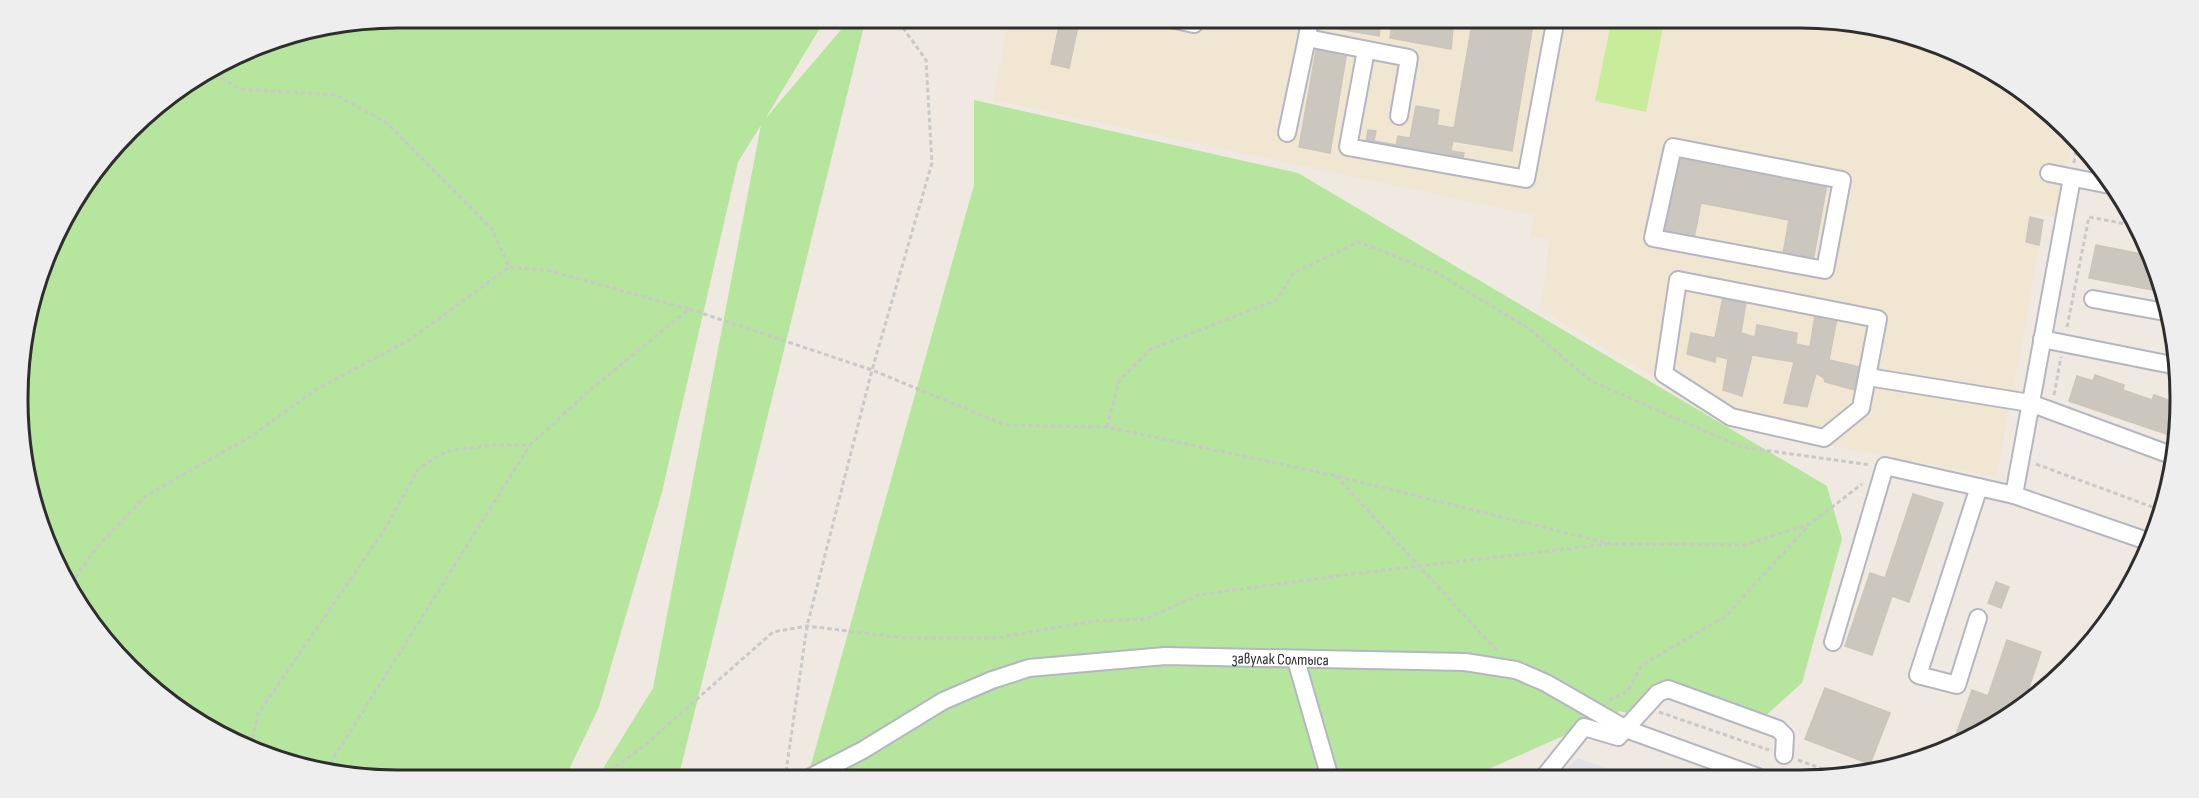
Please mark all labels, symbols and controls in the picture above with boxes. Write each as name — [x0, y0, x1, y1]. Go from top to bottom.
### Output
street label: завулак Солтыса — [1232, 649, 1329, 670]

